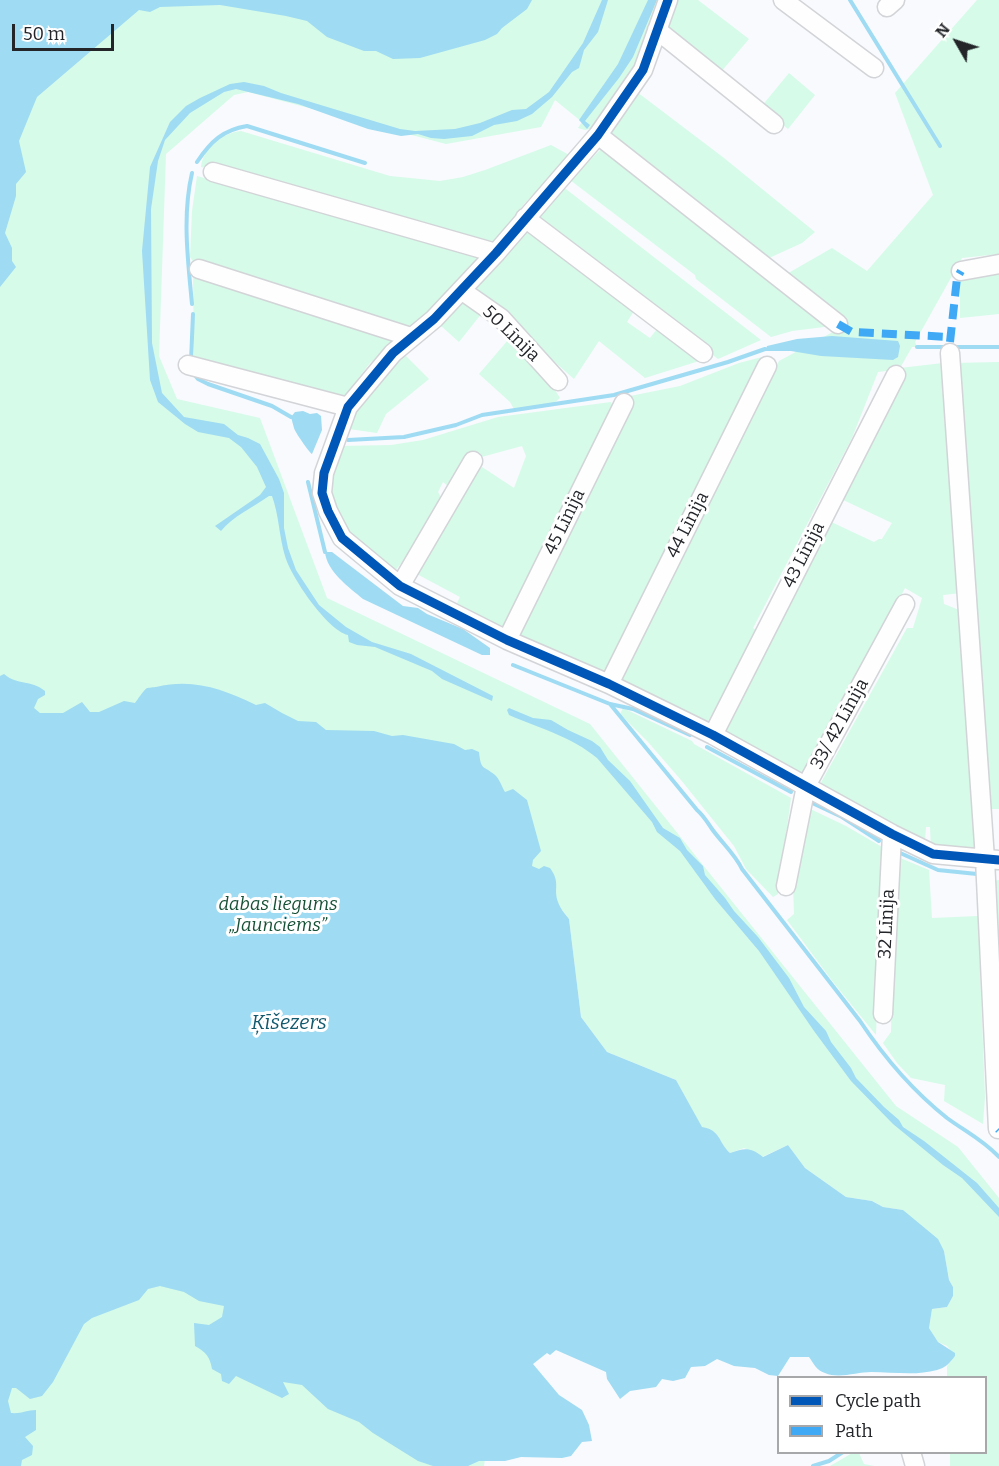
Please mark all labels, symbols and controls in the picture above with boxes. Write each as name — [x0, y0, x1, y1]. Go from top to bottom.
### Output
scale bar — [15, 12, 117, 50]
north arrow — [927, 12, 987, 72]
text: N — [931, 20, 954, 41]
text: 50 m — [23, 23, 65, 45]
street label: 50 Līnija — [478, 301, 544, 367]
street label: 45 Līnija — [540, 486, 590, 558]
street label: 44 Līnija — [662, 488, 714, 562]
street label: 43 Līnija — [778, 518, 830, 592]
street label: 33/ 42 Līnija — [806, 675, 874, 773]
street label: 32 Līnija — [874, 888, 900, 960]
park label: dabas liegums „Jaunciems” — [218, 894, 338, 936]
water label: Ķīšezers — [251, 1011, 327, 1035]
legend — [777, 1376, 987, 1454]
text: Cycle path — [835, 1390, 921, 1412]
text: Path — [835, 1420, 873, 1442]

